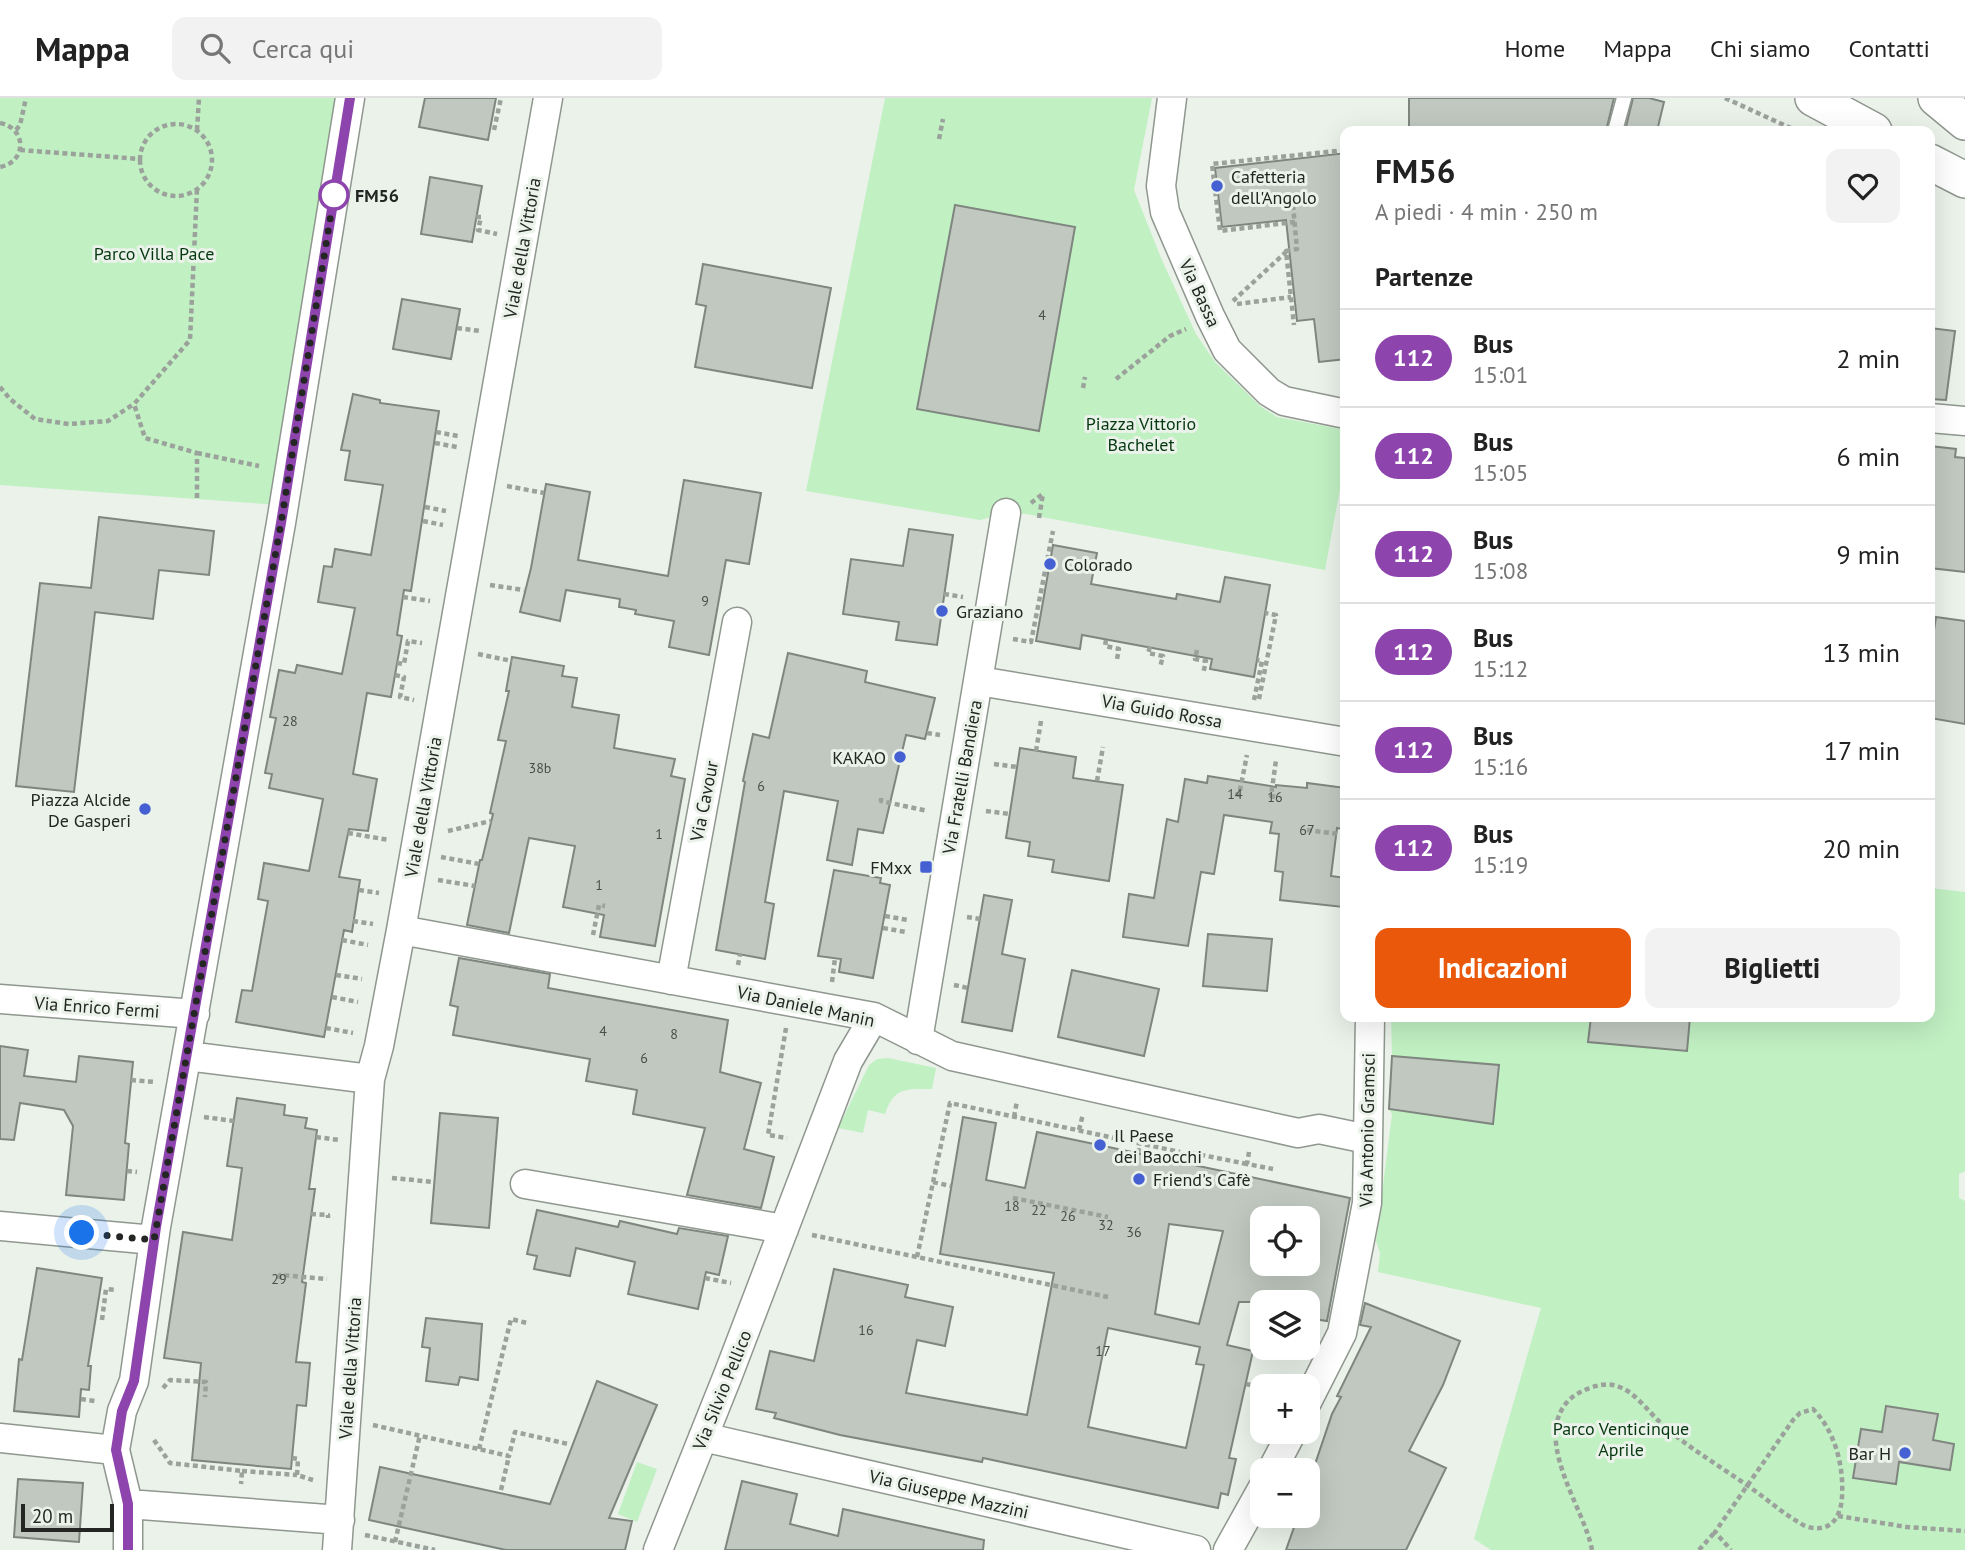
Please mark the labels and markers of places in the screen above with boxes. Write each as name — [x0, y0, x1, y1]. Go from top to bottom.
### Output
place label: Cafetteria dell'Angolo — [1231, 165, 1317, 209]
marker: Cafetteria dell'Angolo — [1209, 178, 1225, 194]
marker: FM56 — [319, 180, 349, 210]
place label: FM56 — [355, 184, 399, 207]
place label: Colorado — [1064, 553, 1133, 576]
marker: Colorado — [1042, 556, 1058, 572]
place label: Graziano — [956, 600, 1023, 623]
marker: Graziano — [934, 603, 950, 619]
place label: KAKAO — [832, 746, 886, 769]
marker: KAKAO — [892, 749, 908, 765]
place label: Piazza Alcide De Gasperi — [30, 788, 131, 832]
marker: Piazza Alcide De Gasperi — [137, 801, 153, 817]
place label: FMxx — [870, 856, 912, 879]
marker: FMxx — [918, 859, 934, 875]
place label: Il Paese dei Baocchi — [1114, 1124, 1202, 1168]
marker: Il Paese dei Baocchi — [1092, 1137, 1108, 1153]
place label: Friend's Cafè — [1153, 1168, 1251, 1191]
marker: Friend's Cafè — [1131, 1171, 1147, 1187]
place label: Bar H — [1849, 1442, 1891, 1465]
marker: Bar H — [1897, 1445, 1913, 1461]

